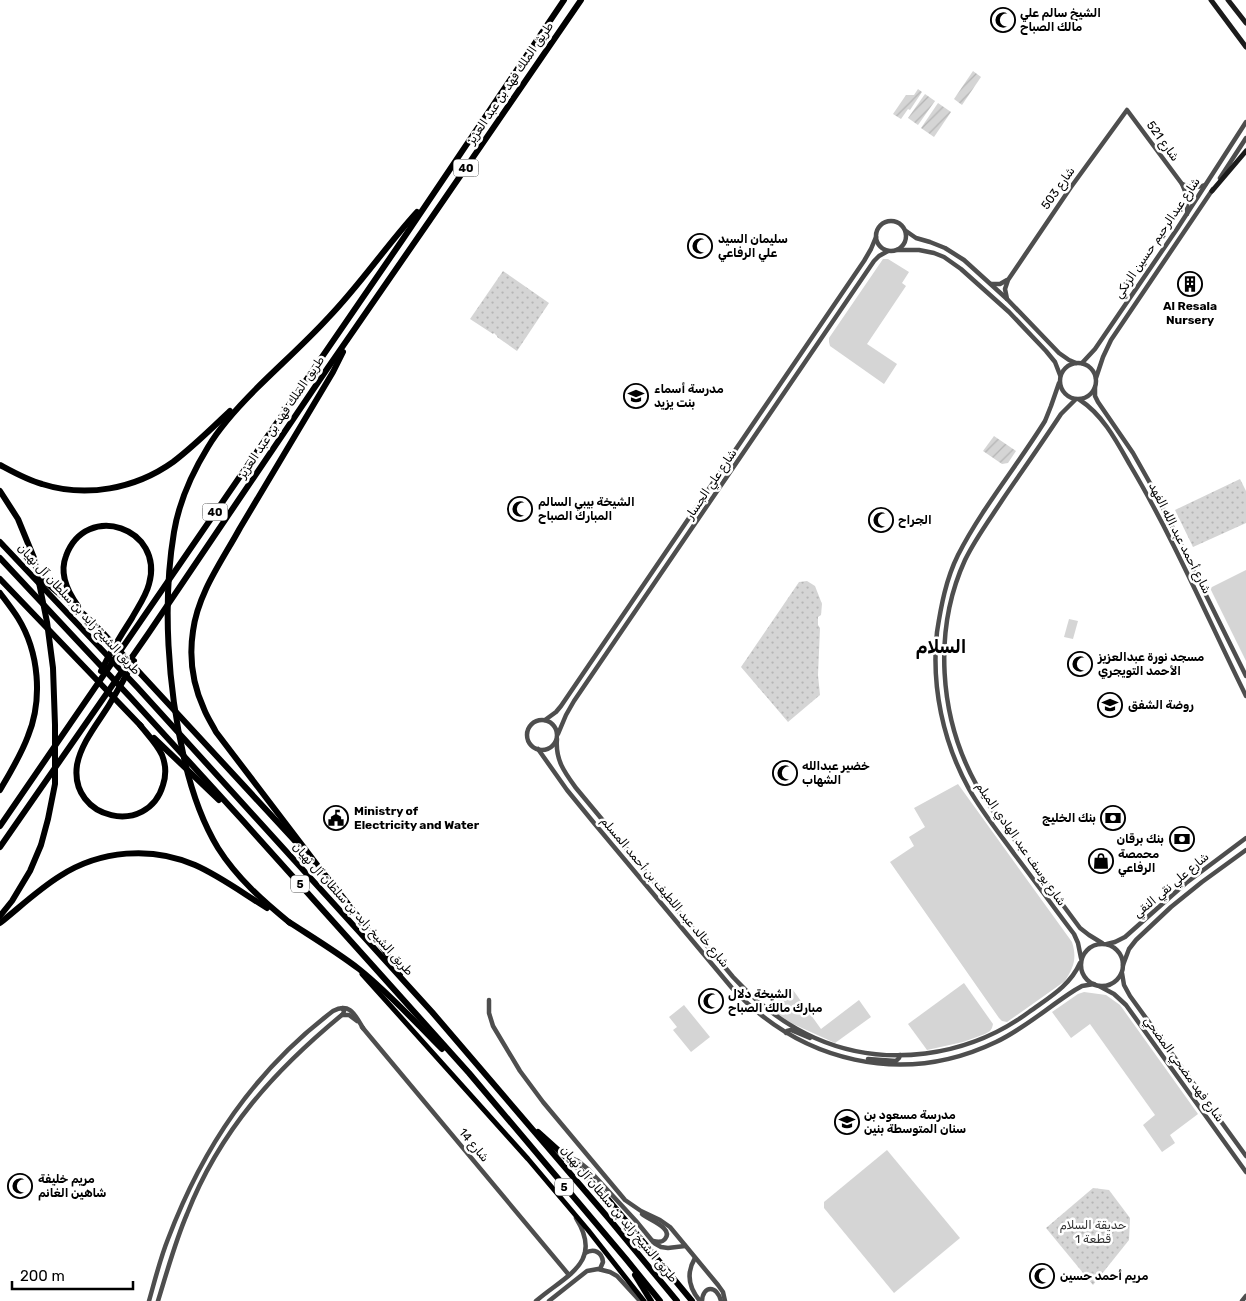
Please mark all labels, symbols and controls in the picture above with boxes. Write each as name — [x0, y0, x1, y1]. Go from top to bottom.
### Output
place label: الشيخ سالم علي مالك الصباح — [1020, 6, 1101, 35]
mosque icon: الشيخ سالم علي مالك الصباح — [990, 7, 1016, 33]
street label: طريق الملك فهد بن عبد العزيز — [463, 19, 557, 148]
street label: شارع 521 — [1142, 118, 1182, 165]
road number: 40 — [454, 160, 478, 177]
street label: شارع 503 — [1038, 164, 1079, 213]
street label: شارع عبدالرحيم حسين الزنكي — [1111, 175, 1204, 302]
place label: سليمان السيد علي الرفاعي — [718, 232, 788, 262]
mosque icon: سليمان السيد علي الرفاعي — [687, 233, 713, 259]
building icon: Al Resala Nursery — [1177, 271, 1203, 297]
place label: Al Resala Nursery — [1163, 299, 1217, 327]
street label: طريق الملك فهد بن عبد العزيز — [234, 353, 328, 482]
place label: مدرسة أسماء بنت يزيد — [654, 382, 724, 410]
school or university icon: مدرسة أسماء بنت يزيد — [623, 383, 649, 409]
street label: شارع علي الجسار — [682, 446, 741, 524]
street label: شارع أحمد عبد الله الفهد — [1144, 480, 1214, 597]
place label: الشيخة بيبي السالم المبارك الصباح — [538, 495, 635, 524]
mosque icon: الشيخة بيبي السالم المبارك الصباح — [507, 496, 533, 522]
road number: 40 — [202, 504, 228, 520]
mosque icon: الجراح — [868, 507, 894, 533]
place label: الجراح — [898, 513, 932, 528]
street label: طريق الشيخ زايد بن سلطان آل نهيان — [13, 541, 143, 679]
district label: السلام — [916, 636, 966, 659]
place label: مسجد نورة عبدالعزيز الأحمد التويجري — [1097, 650, 1204, 679]
mosque icon: مسجد نورة عبدالعزيز الأحمد التويجري — [1067, 651, 1093, 677]
school or university icon: روضة الشفق — [1097, 692, 1123, 718]
place label: روضة الشفق — [1128, 698, 1194, 712]
place label: خضير عبدالله الشهاب — [802, 759, 870, 787]
mosque icon: خضير عبدالله الشهاب — [772, 760, 798, 786]
street label: شارع يوسف عبد الهادي الميلم — [971, 780, 1069, 910]
place label: Ministry of Electricity and Water — [354, 804, 480, 832]
public building icon: Ministry of Electricity and Water — [323, 805, 349, 831]
bank icon: بنك الخليج — [1100, 805, 1126, 831]
place label: بنك الخليج — [1042, 811, 1096, 827]
street label: شارع خالد عبد اللطيف بن أحمد المسلم — [596, 814, 732, 971]
bank icon: بنك برقان — [1169, 826, 1195, 852]
place label: بنك برقان — [1116, 832, 1164, 846]
street label: طريق الشيخ زايد بن سلطان آل نهيان — [288, 840, 416, 980]
place label: محمصة الرفاعي — [1118, 847, 1159, 877]
shop icon: محمصة الرفاعي — [1088, 848, 1114, 874]
street label: شارع علي نقي النقي — [1131, 849, 1213, 922]
road number: 5 — [291, 876, 309, 892]
place label: الشيخة دلال مبارك مالك الصباح — [728, 987, 822, 1016]
mosque icon: الشيخة دلال مبارك مالك الصباح — [698, 988, 724, 1014]
street label: شارع فهد مضحي المضحي — [1139, 1013, 1227, 1126]
place label: مدرسة مسعود بن سنان المتوسطة بنين — [864, 1108, 966, 1136]
school or university icon: مدرسة مسعود بن سنان المتوسطة بنين — [834, 1109, 860, 1135]
street label: شارع 14 — [454, 1125, 492, 1166]
street label: طريق الشيخ زايد بن سلطان آل نهيان — [556, 1143, 680, 1286]
place label: مريم خليفة شاهين الغانم — [38, 1172, 106, 1201]
mosque icon: مريم خليفة شاهين الغانم — [7, 1173, 33, 1199]
road number: 5 — [555, 1178, 573, 1196]
park label: حديقة السلام قطعة 1 — [1060, 1218, 1126, 1246]
scale bar — [12, 1258, 134, 1290]
mosque icon: مريم أحمد حسين — [1029, 1263, 1055, 1289]
text: 200 m — [20, 1267, 65, 1285]
place label: مريم أحمد حسين — [1060, 1269, 1148, 1284]

